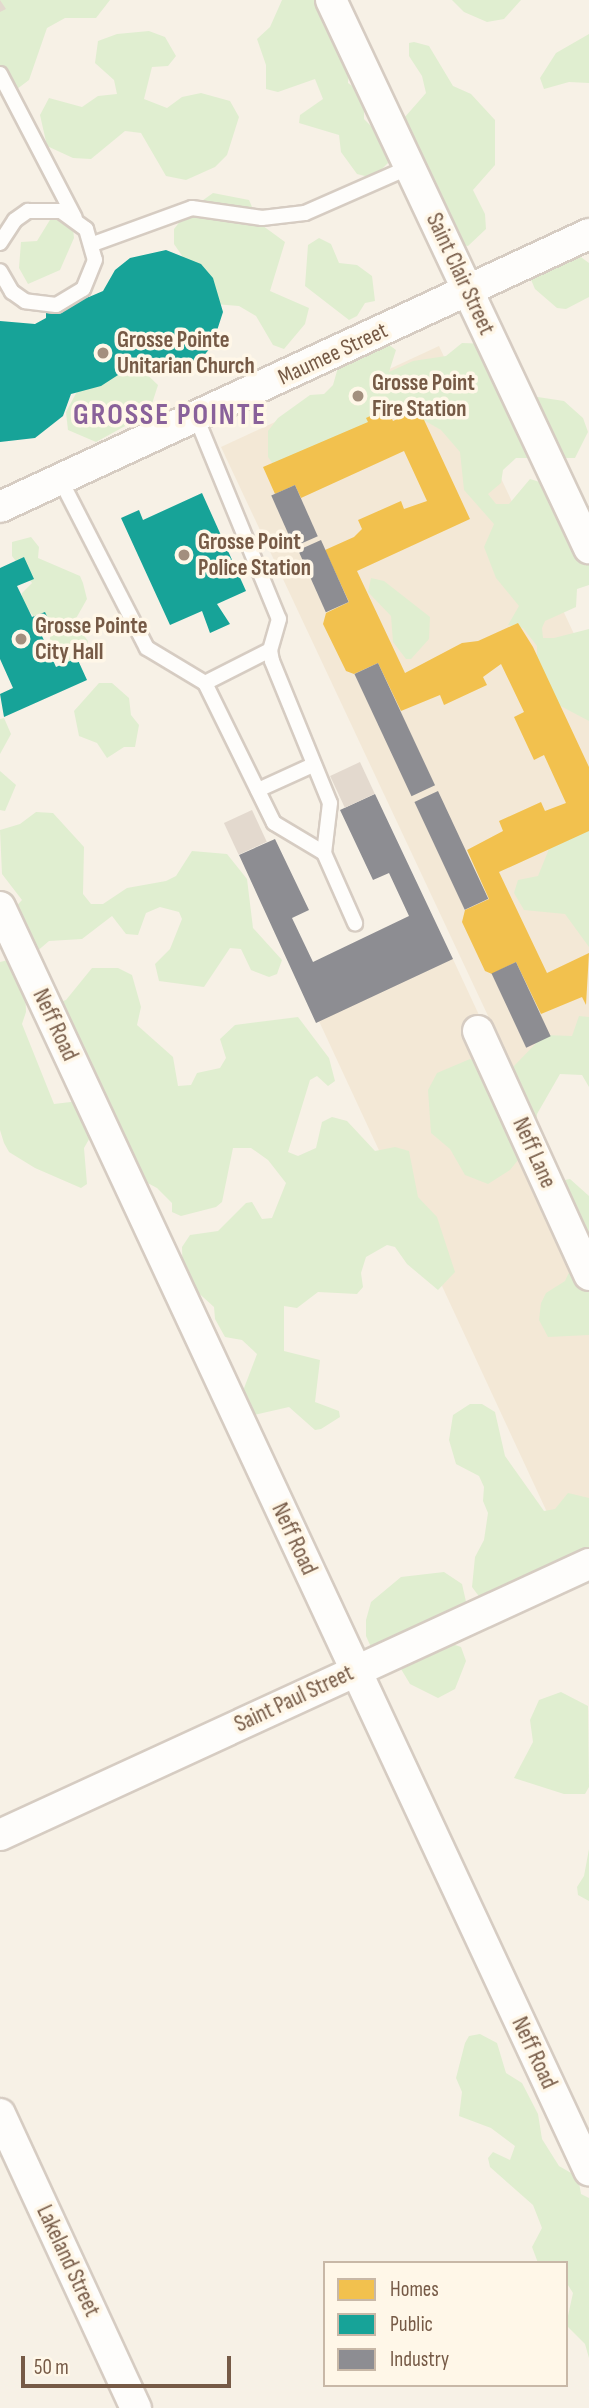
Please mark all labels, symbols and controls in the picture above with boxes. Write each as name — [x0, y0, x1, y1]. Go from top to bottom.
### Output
street label: Saint Clair Street — [420, 209, 500, 339]
street label: Maumee Street — [274, 317, 392, 391]
place label: Grosse Pointe Unitarian Church — [117, 326, 255, 380]
marker: Grosse Pointe Unitarian Church — [95, 345, 111, 361]
place label: Grosse Point Fire Station — [372, 369, 475, 423]
marker: Grosse Point Fire Station — [350, 388, 366, 404]
district label: GROSSE POINTE — [75, 397, 265, 433]
place label: Grosse Point Police Station — [198, 528, 311, 582]
marker: Grosse Point Police Station — [176, 547, 192, 563]
place label: Grosse Pointe City Hall — [35, 612, 148, 666]
marker: Grosse Pointe City Hall — [13, 631, 29, 647]
street label: Neff Road — [26, 985, 84, 1065]
street label: Neff Lane — [506, 1113, 562, 1193]
street label: Neff Road — [265, 1499, 323, 1579]
street label: Saint Paul Street — [230, 1659, 358, 1739]
street label: Neff Road — [505, 2013, 563, 2093]
street label: Lakeland Street — [30, 2201, 106, 2321]
legend — [323, 2261, 568, 2387]
text: Homes — [390, 2277, 439, 2302]
text: Public — [390, 2312, 433, 2337]
scale bar — [24, 2342, 234, 2386]
text: Industry — [390, 2347, 449, 2372]
text: 50 m — [34, 2355, 69, 2380]

